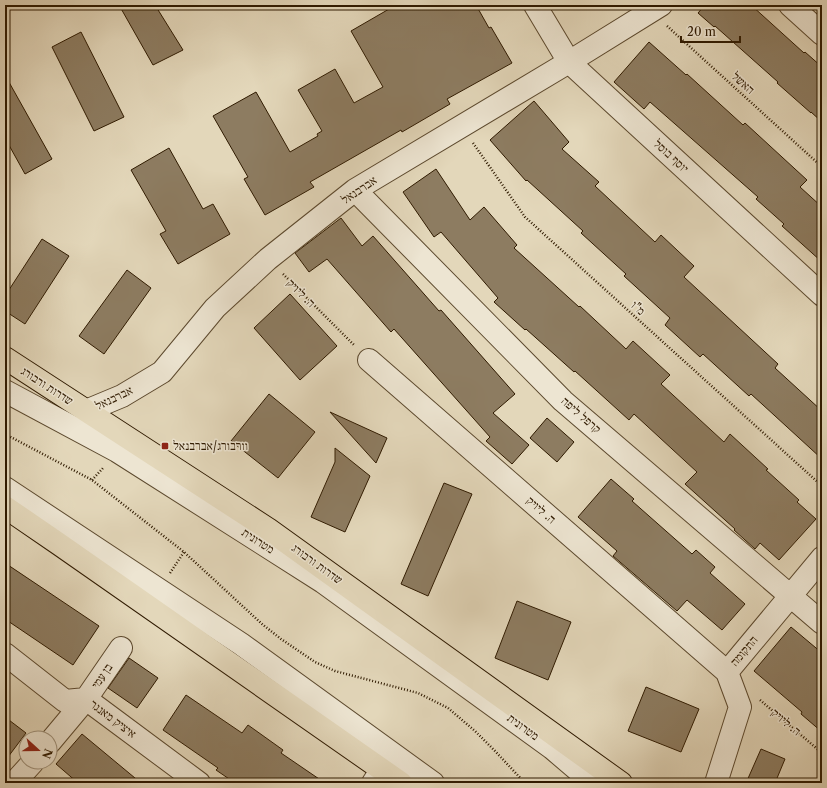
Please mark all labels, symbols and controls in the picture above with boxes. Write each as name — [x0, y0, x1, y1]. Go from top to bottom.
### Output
scale bar — [681, 18, 740, 44]
text: 20 m — [687, 24, 716, 39]
street label: האשל — [729, 68, 758, 97]
street label: יוסף בוסל — [651, 136, 692, 176]
street label: אברבנאל — [338, 172, 379, 207]
street label: ה. ליויק — [284, 275, 319, 310]
street label: מ"ו — [628, 297, 649, 318]
street label: שדרות ורבורג — [18, 363, 76, 408]
street label: אברבנאל — [93, 382, 135, 413]
street label: קרפל ליפה — [558, 393, 604, 436]
place label: וורבורג/אברבנאל — [173, 438, 248, 453]
marker: וורבורג/אברבנאל — [160, 441, 170, 451]
street label: ה. ליויק — [523, 493, 559, 527]
street label: מטרונית — [239, 525, 277, 557]
street label: שדרות ורבורג — [289, 540, 346, 587]
street label: התקומה — [727, 632, 761, 669]
street label: בן עמי — [88, 660, 116, 691]
street label: איציק מאנגר — [87, 696, 140, 741]
street label: ה. ליויק — [768, 705, 804, 738]
street label: מטרונית — [504, 710, 542, 743]
north arrow — [18, 730, 58, 770]
text: N — [39, 747, 56, 761]

